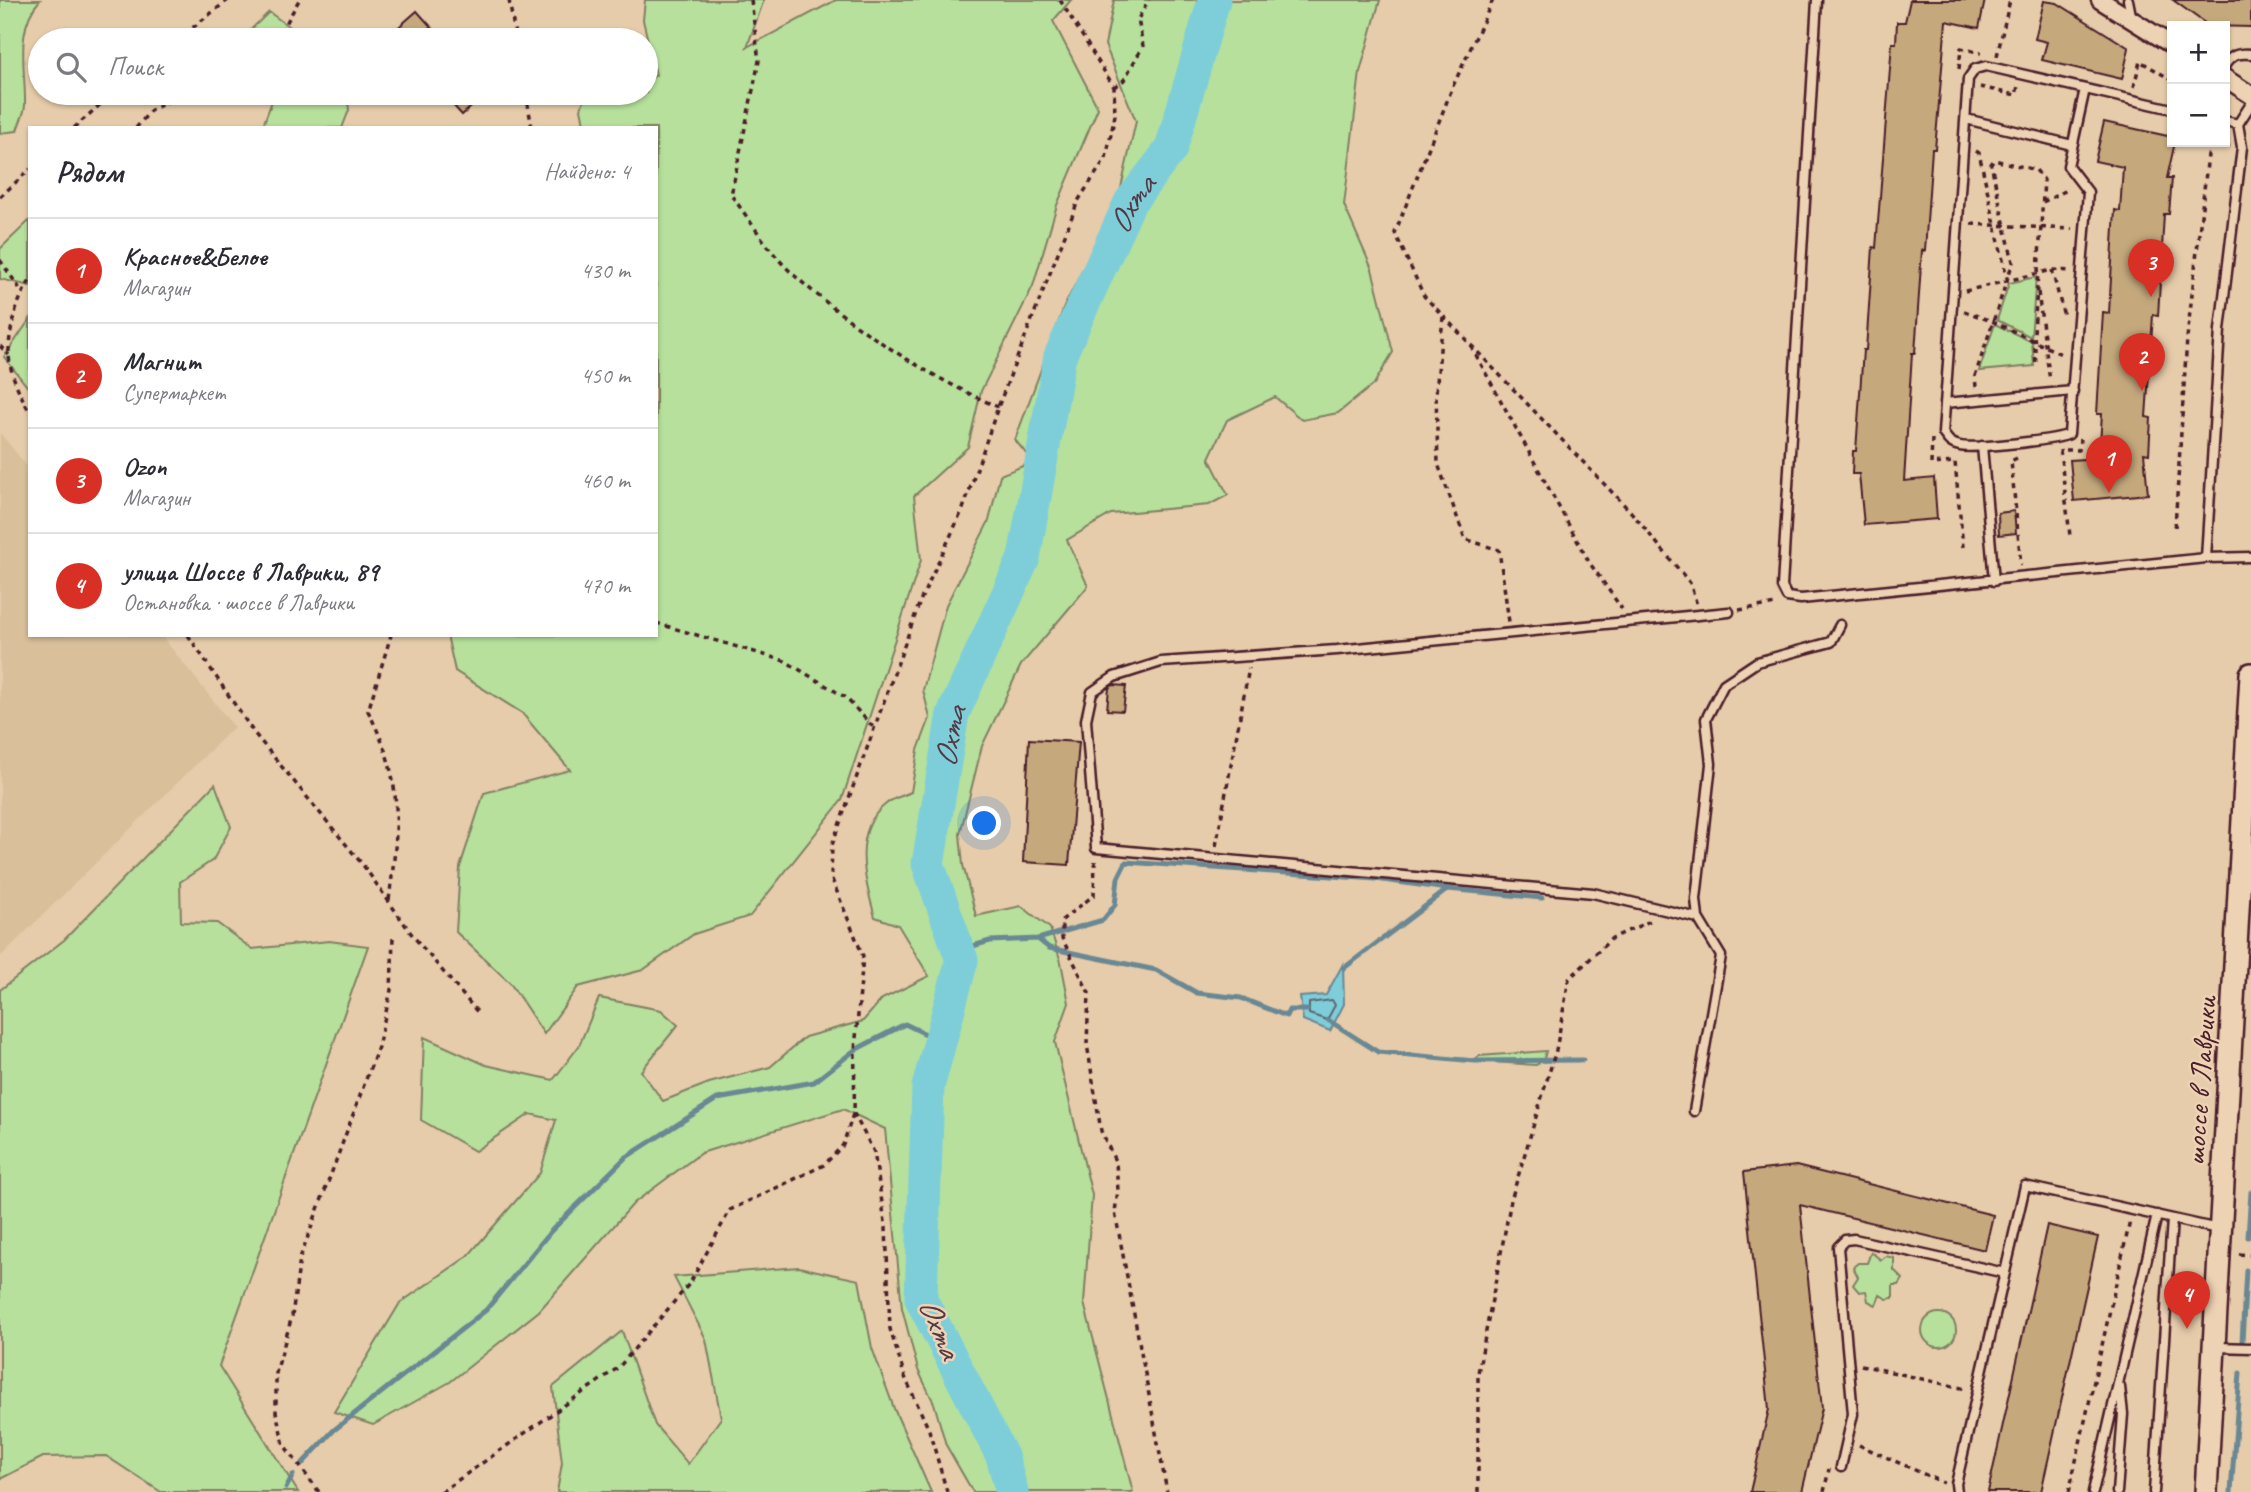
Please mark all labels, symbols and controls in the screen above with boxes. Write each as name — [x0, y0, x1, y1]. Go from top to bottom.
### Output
map controls — [2167, 21, 2230, 147]
button: + — [2167, 21, 2230, 84]
search box — [28, 28, 658, 105]
icon: search — [52, 48, 90, 86]
text: Поиск — [108, 50, 163, 83]
button: − — [2167, 84, 2230, 147]
text: Рядом — [56, 153, 123, 191]
text: Найдено: 4 — [544, 157, 630, 186]
water label: Охта — [1098, 164, 1166, 240]
pin: 3 — [2128, 239, 2174, 297]
text: Красное&Белое — [123, 240, 267, 273]
text: 1 — [74, 256, 84, 285]
text: 430 m — [581, 256, 630, 285]
text: Магазин — [123, 273, 190, 302]
pin: 2 — [2119, 333, 2165, 391]
text: Магнит — [123, 345, 202, 378]
text: 2 — [74, 361, 84, 390]
text: 450 m — [581, 361, 630, 390]
text: Супермаркет — [123, 378, 226, 407]
pin: 1 — [2086, 435, 2132, 493]
text: Ozon — [123, 450, 166, 483]
text: 3 — [74, 466, 84, 495]
text: 460 m — [581, 466, 630, 495]
text: Магазин — [123, 483, 190, 512]
text: улица Шоссе в Лаврики, 89 — [123, 555, 378, 588]
text: 4 — [74, 571, 84, 600]
text: 470 m — [581, 571, 630, 600]
text: Остановка · шоссе в Лаврики — [123, 588, 354, 617]
water label: Охта — [924, 695, 976, 770]
your location — [967, 806, 1001, 840]
street label: шоссе в Лаврики — [2175, 994, 2225, 1167]
pin: 4 — [2164, 1271, 2210, 1329]
water label: Охта — [909, 1292, 972, 1367]

